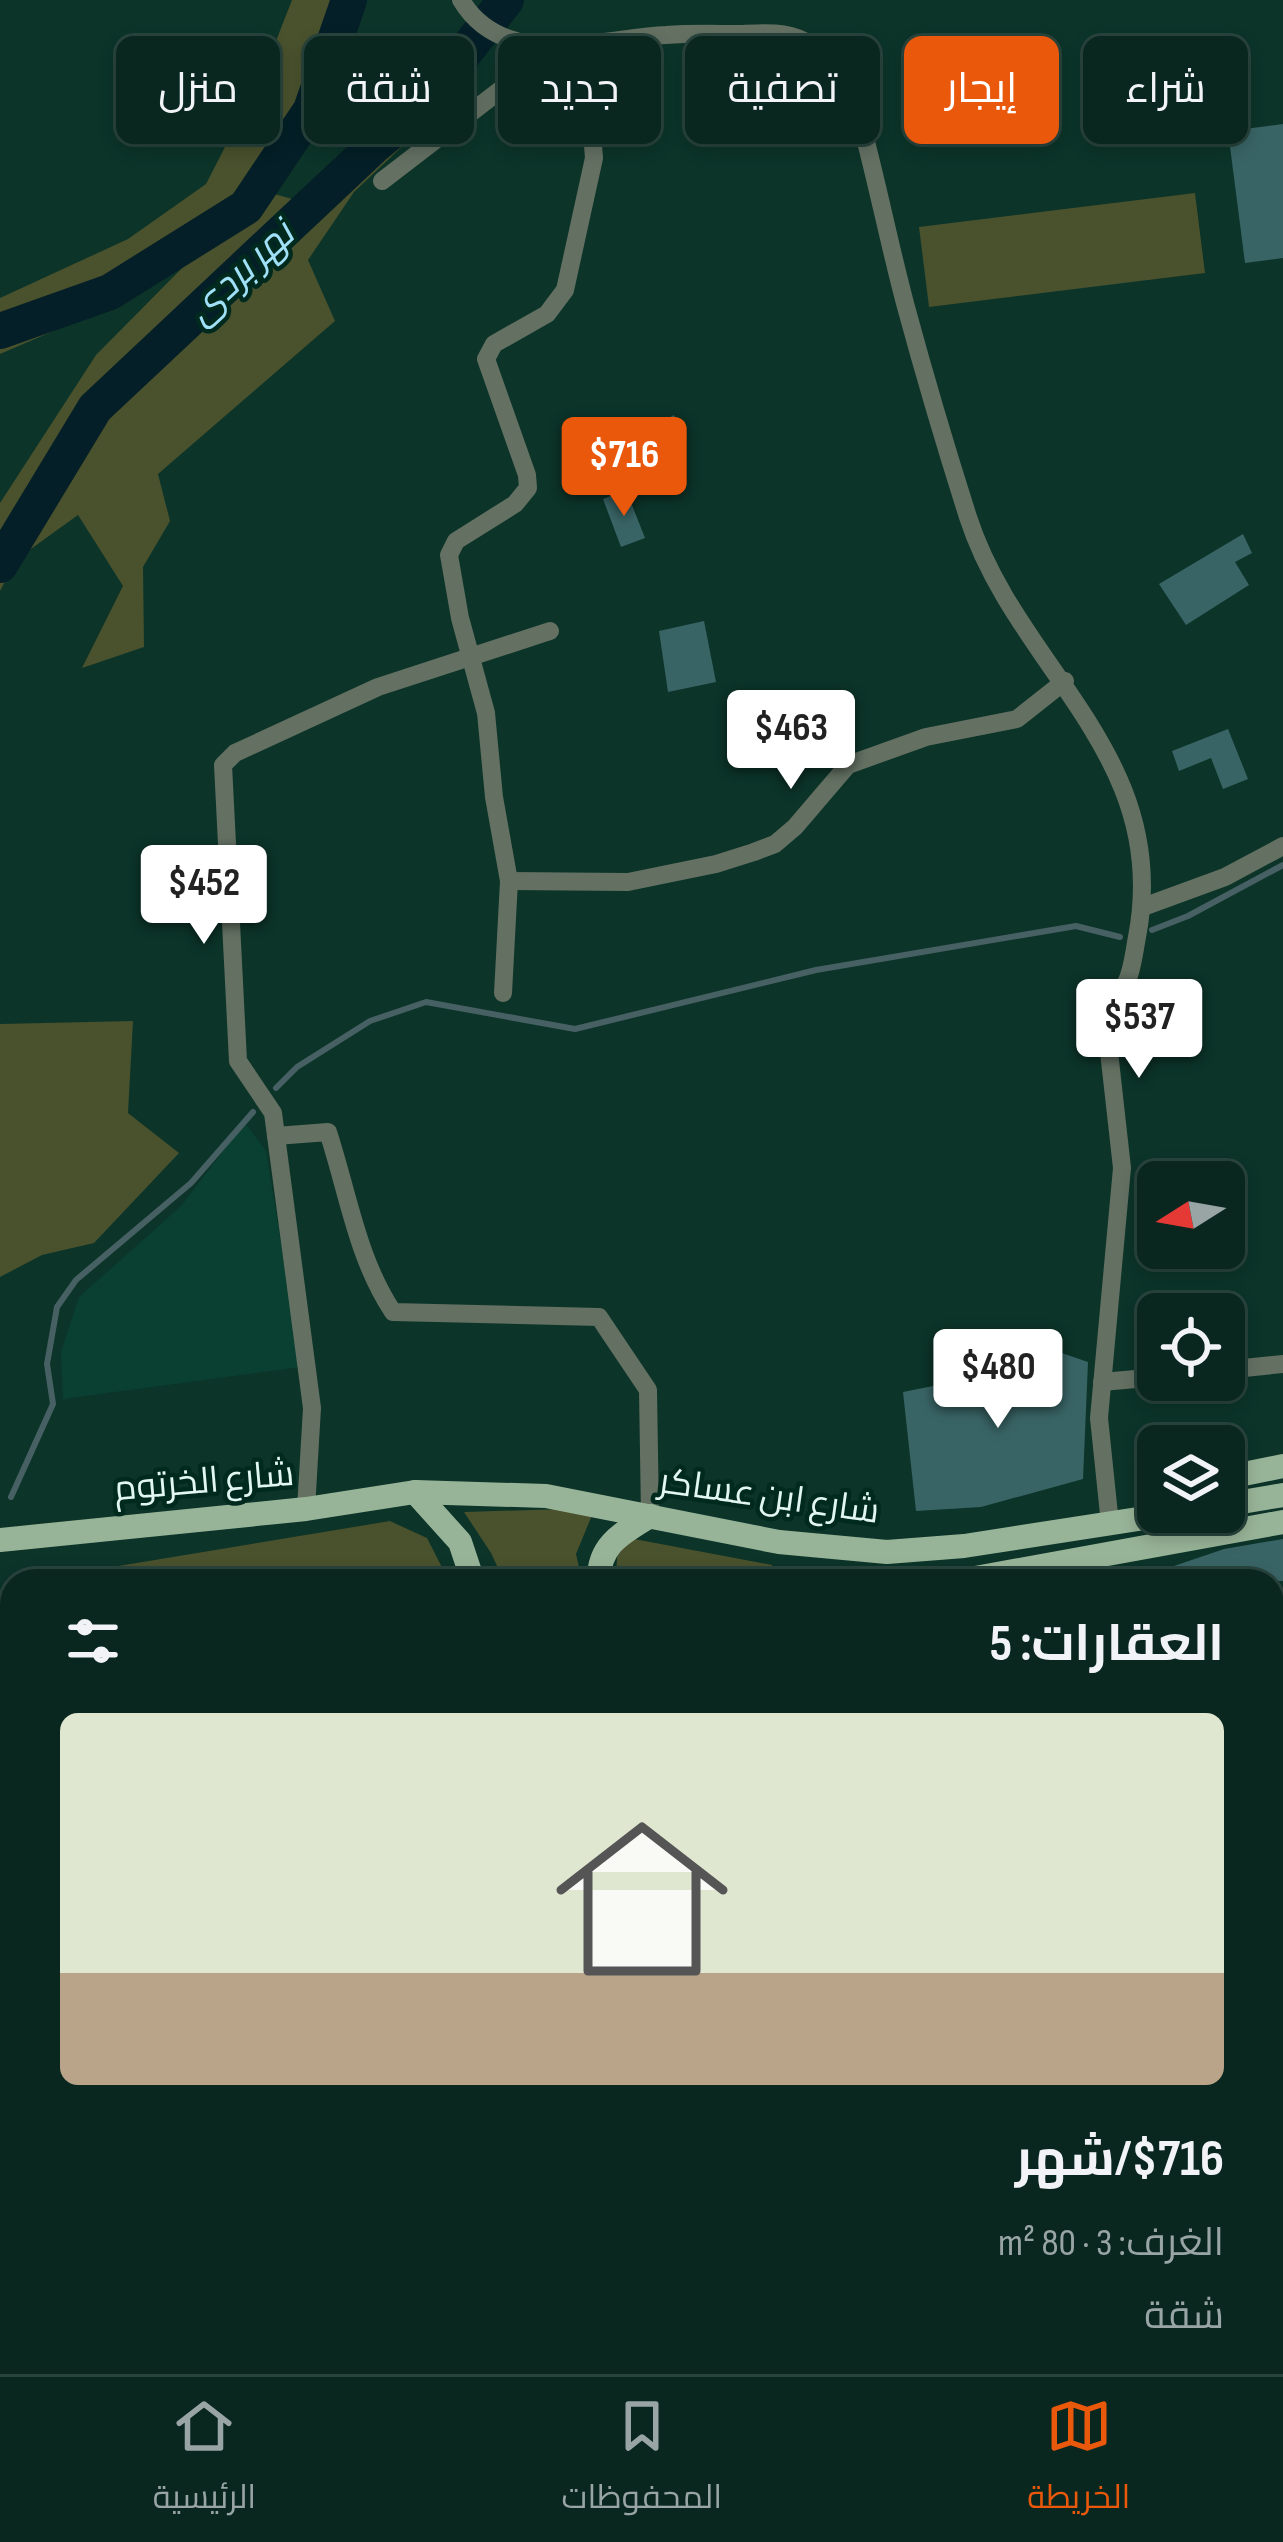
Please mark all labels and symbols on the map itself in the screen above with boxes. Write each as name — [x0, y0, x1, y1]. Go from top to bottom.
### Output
water label: نهر بردى — [177, 209, 307, 334]
pin: $716 — [553, 417, 695, 519]
pin: $463 — [720, 690, 862, 792]
pin: $452 — [133, 845, 275, 947]
pin: $537 — [1068, 979, 1210, 1081]
north arrow — [1137, 1161, 1245, 1269]
pin: $480 — [927, 1329, 1069, 1431]
street label: شارع الخرتوم — [112, 1453, 296, 1512]
street label: شارع ابن عساكر — [654, 1460, 882, 1535]

